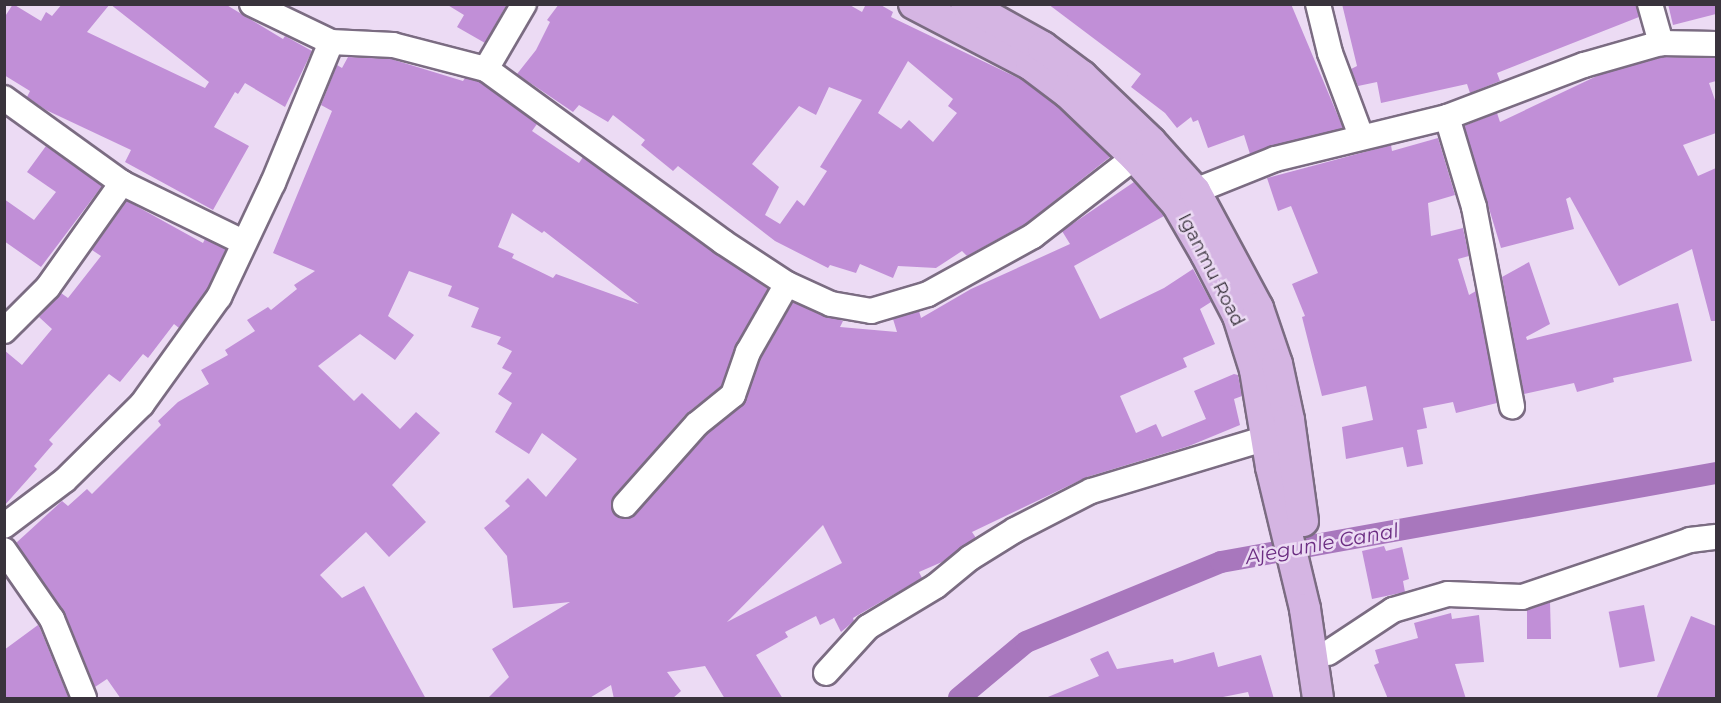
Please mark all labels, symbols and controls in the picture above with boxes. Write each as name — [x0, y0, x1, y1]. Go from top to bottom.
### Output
street label: Iganmu Road — [1173, 210, 1249, 330]
water label: Ajegunle Canal — [1243, 519, 1401, 569]

